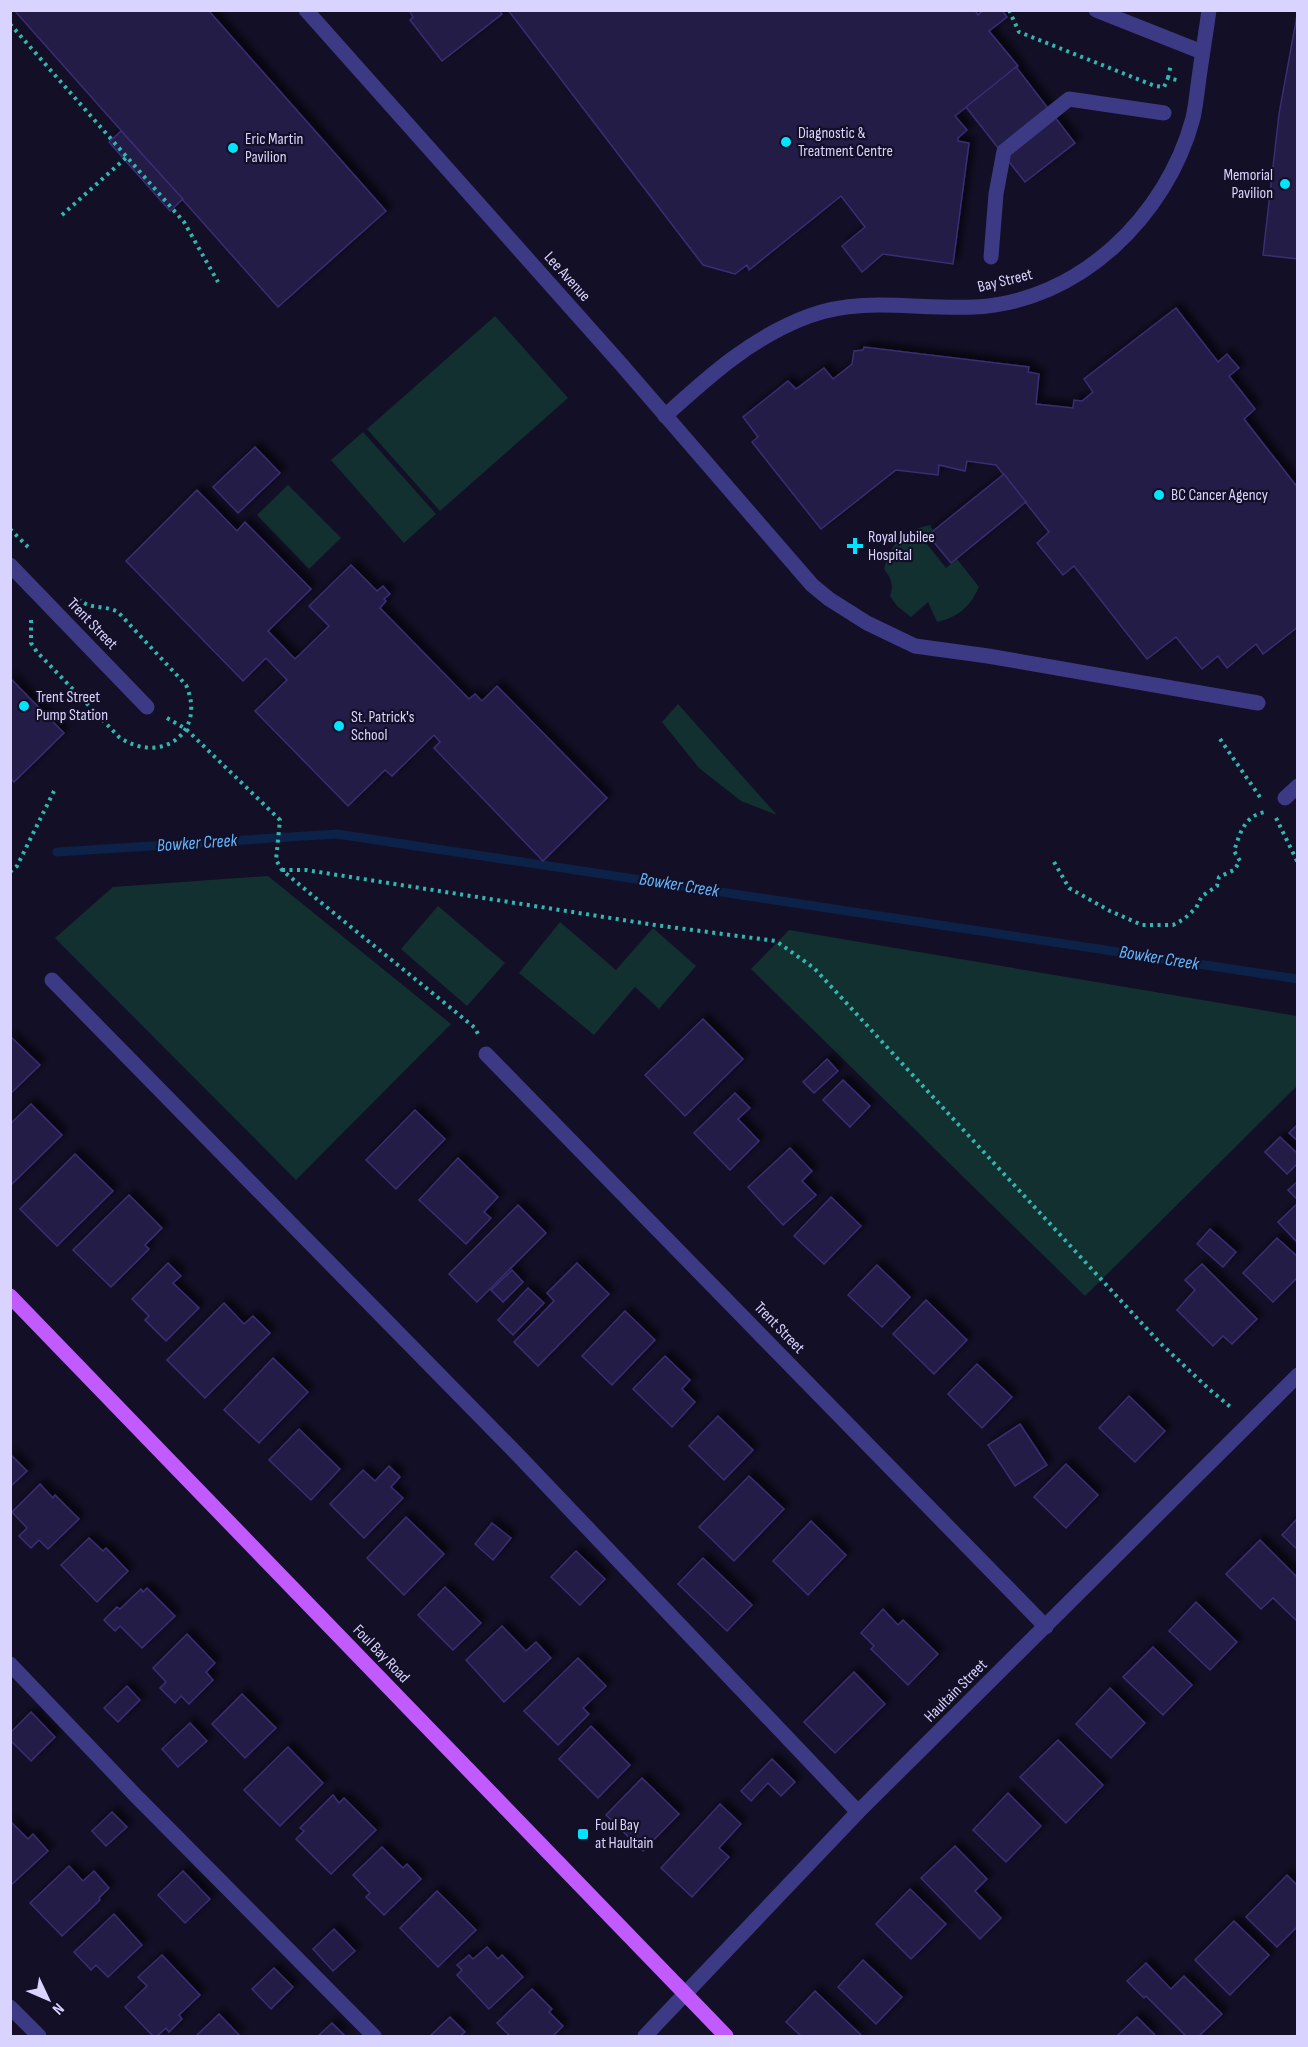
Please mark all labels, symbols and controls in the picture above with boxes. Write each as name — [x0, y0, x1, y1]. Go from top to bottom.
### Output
place label: Diagnostic & Treatment Centre — [798, 124, 893, 161]
place label: Eric Martin Pavilion — [245, 130, 303, 167]
marker: Diagnostic & Treatment Centre — [779, 135, 793, 149]
marker: Eric Martin Pavilion — [226, 141, 240, 155]
place label: Memorial Pavilion — [1223, 166, 1273, 203]
marker: Memorial Pavilion — [1278, 177, 1292, 191]
street label: Lee Avenue — [540, 248, 594, 306]
street label: Bay Street — [976, 265, 1034, 297]
place label: BC Cancer Agency — [1171, 486, 1268, 505]
marker: BC Cancer Agency — [1152, 488, 1166, 502]
place label: Royal Jubilee Hospital — [868, 528, 935, 565]
marker: Royal Jubilee Hospital — [846, 537, 864, 555]
street label: Trent Street — [63, 594, 121, 654]
place label: Trent Street Pump Station — [36, 688, 108, 725]
marker: Trent Street Pump Station — [17, 699, 31, 713]
place label: St. Patrick's School — [351, 708, 415, 745]
marker: St. Patrick's School — [332, 719, 346, 733]
water label: Bowker Creek — [156, 830, 239, 856]
water label: Bowker Creek — [638, 868, 722, 902]
water label: Bowker Creek — [1118, 941, 1202, 975]
street label: Trent Street — [750, 1298, 808, 1358]
street label: Foul Bay Road — [349, 1621, 413, 1687]
street label: Haultain Street — [921, 1656, 991, 1726]
place label: Foul Bay at Haultain — [595, 1816, 653, 1853]
marker: Foul Bay at Haultain — [576, 1827, 590, 1841]
north arrow — [18, 1969, 78, 2029]
text: N — [48, 1999, 68, 2018]

